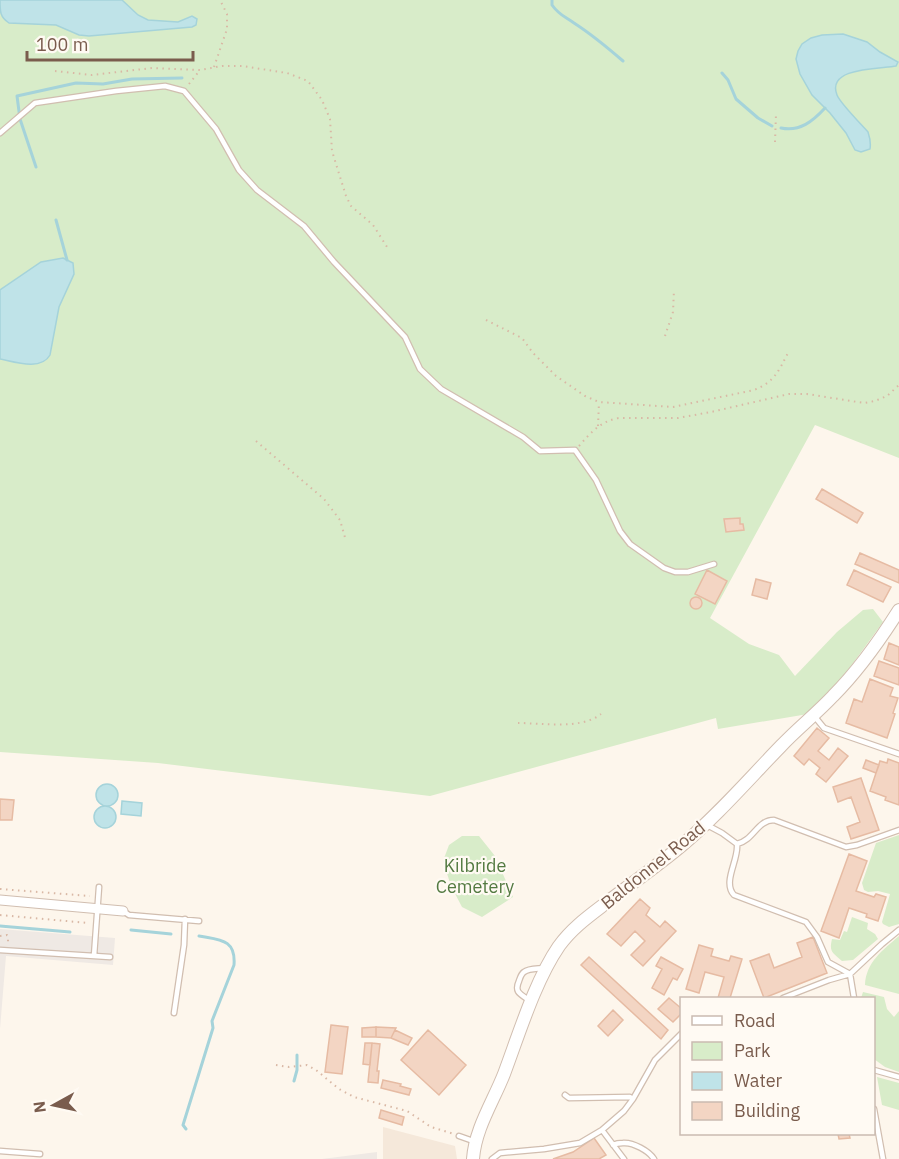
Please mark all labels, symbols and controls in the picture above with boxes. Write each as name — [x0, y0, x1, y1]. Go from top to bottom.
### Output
scale bar — [27, 24, 194, 62]
text: 100 m — [36, 33, 88, 56]
street label: Baldonnel Road — [596, 816, 710, 914]
park label: Kilbride Cemetery — [436, 854, 514, 898]
legend — [680, 997, 875, 1135]
text: Road — [734, 1009, 775, 1032]
text: Park — [734, 1039, 771, 1062]
text: Water — [734, 1069, 783, 1092]
north arrow — [24, 1075, 84, 1135]
text: Building — [734, 1099, 801, 1122]
text: N — [28, 1100, 50, 1114]

